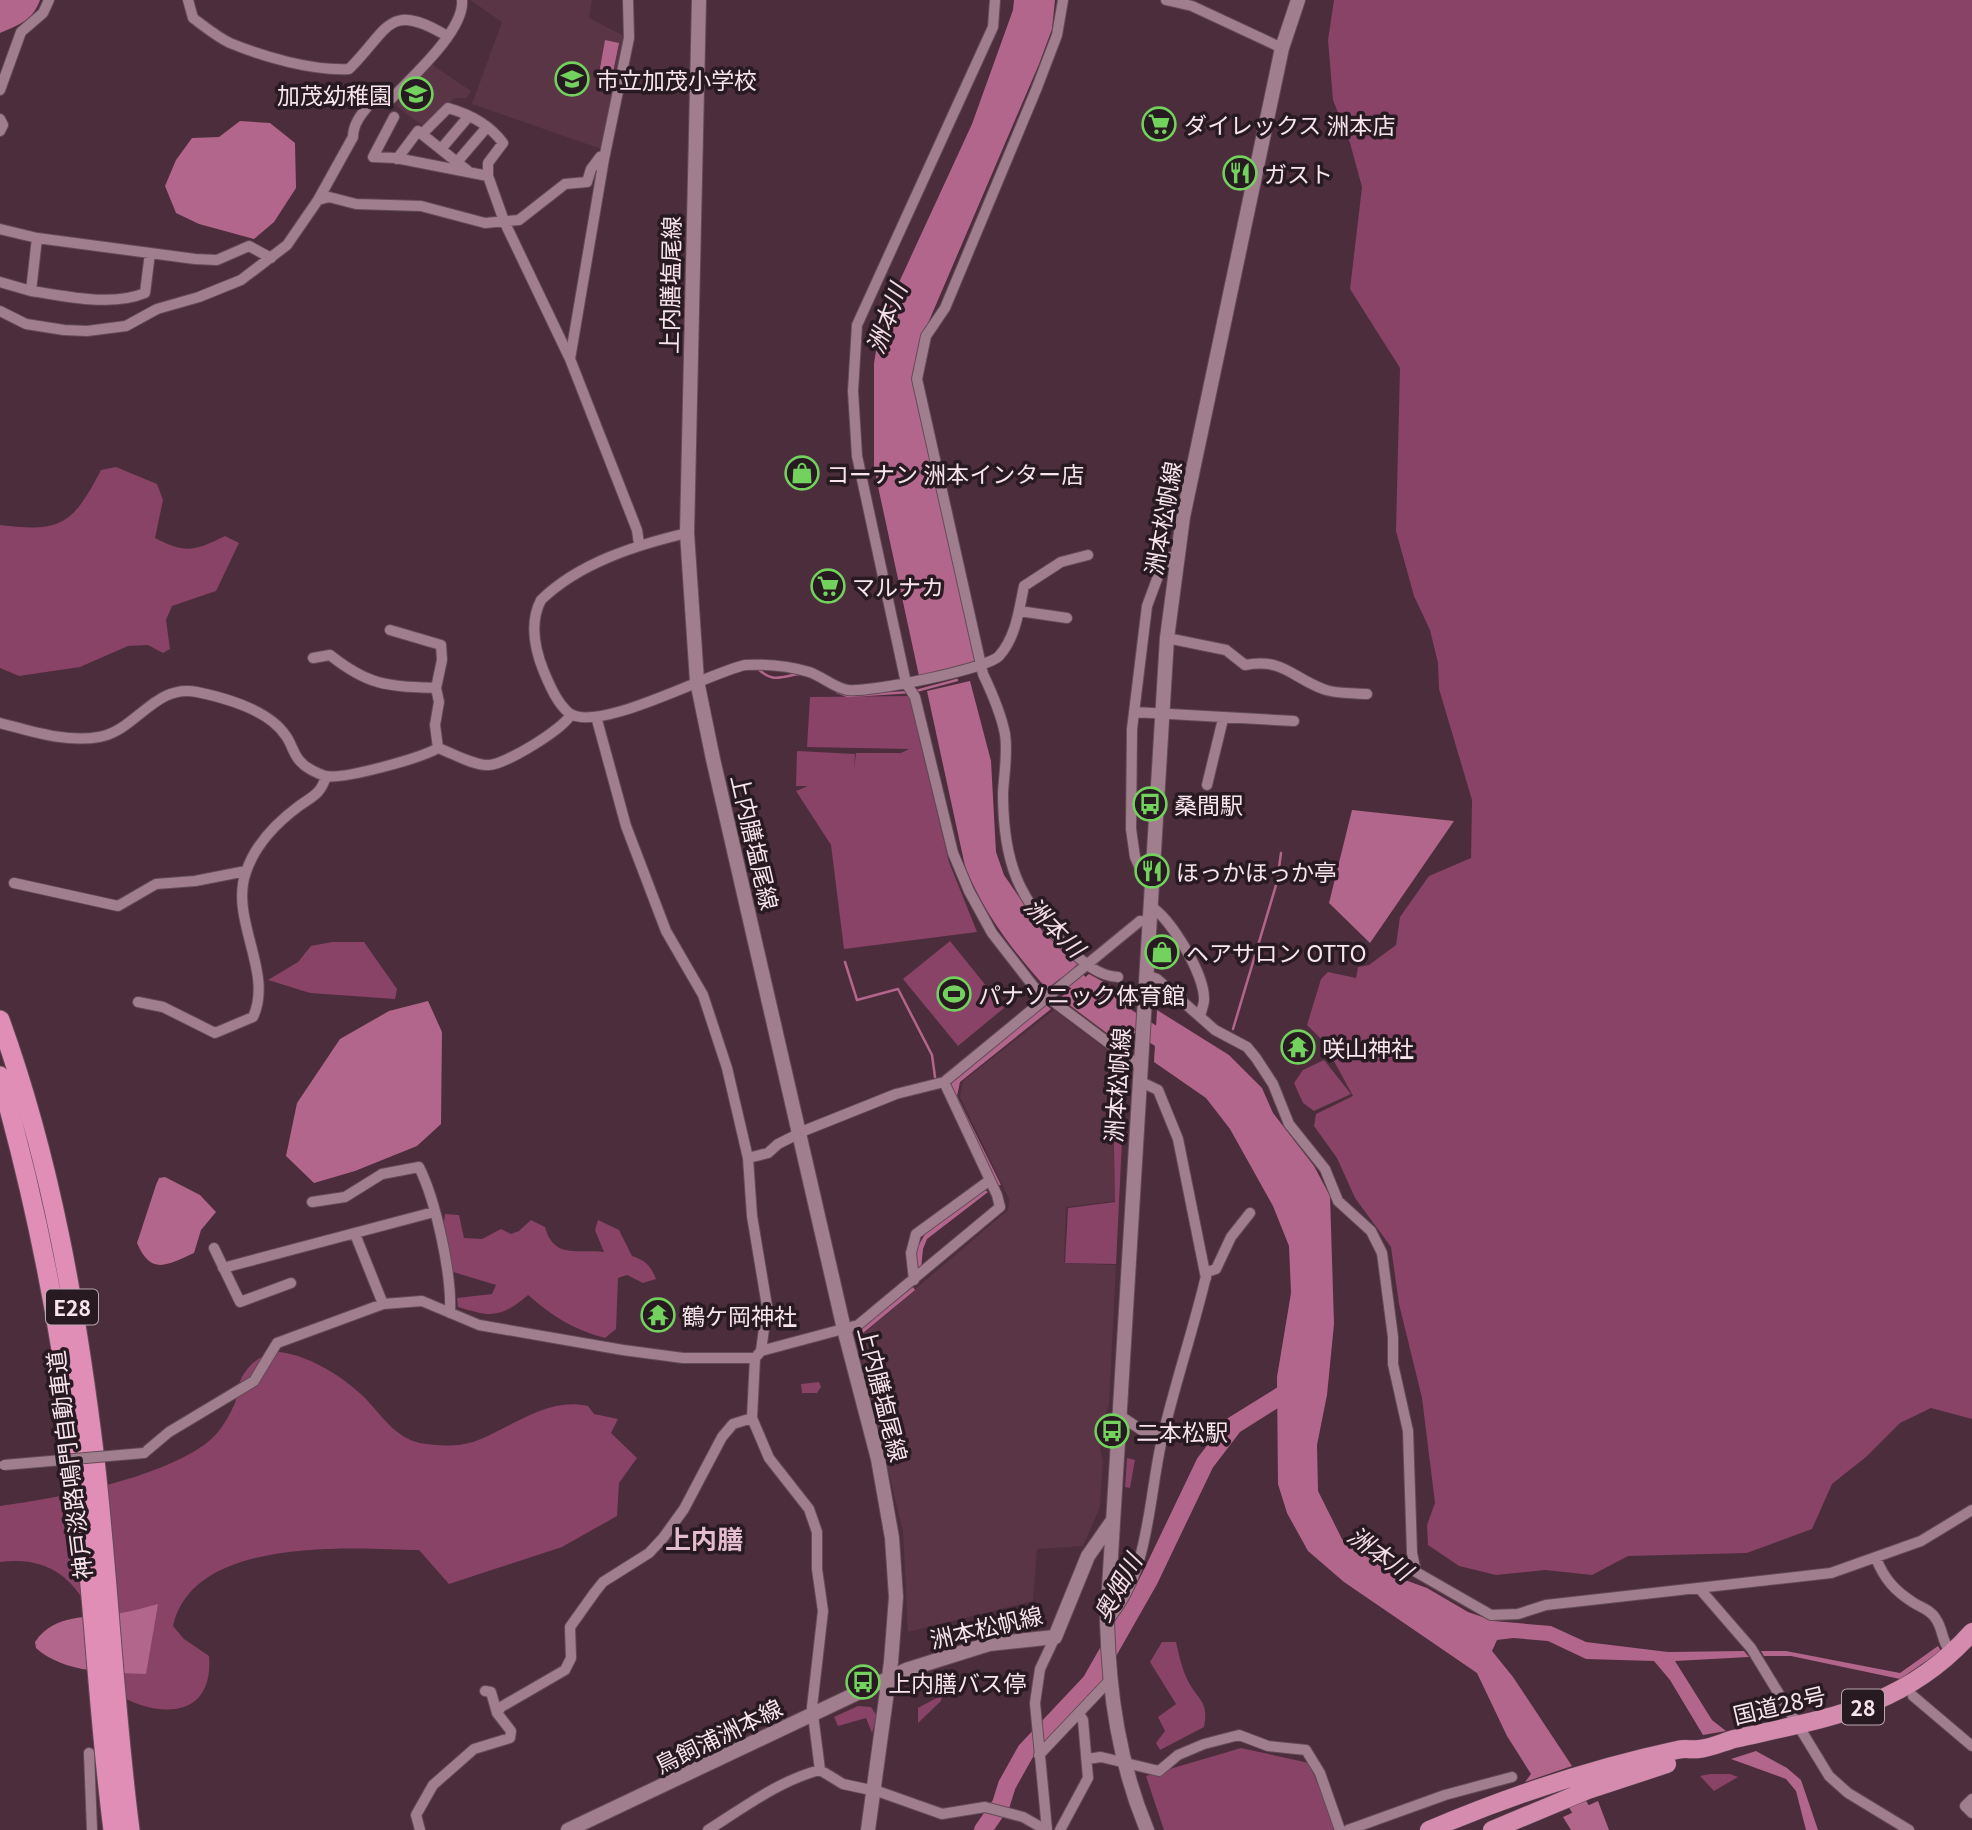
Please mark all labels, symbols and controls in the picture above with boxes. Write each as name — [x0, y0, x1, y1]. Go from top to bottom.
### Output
school or university icon: 市立加茂小学校 — [553, 60, 591, 98]
place label: 市立加茂小学校 — [596, 62, 757, 96]
school or university icon: 加茂幼稚園 — [397, 75, 435, 113]
place label: 加茂幼稚園 — [277, 77, 392, 111]
supermarket icon: ダイレックス 洲本店 — [1140, 105, 1178, 143]
place label: ダイレックス 洲本店 — [1184, 107, 1395, 141]
restaurant icon: ガスト — [1221, 154, 1259, 192]
place label: ガスト — [1264, 156, 1333, 190]
street label: 上内膳塩尾線 — [651, 216, 687, 354]
water label: 洲本川 — [856, 275, 915, 358]
shop icon: コーナン 洲本インター店 — [783, 454, 821, 492]
place label: コーナン 洲本インター店 — [826, 456, 1084, 490]
street label: 洲本松帆線 — [1135, 458, 1189, 578]
supermarket icon: マルナカ — [809, 567, 847, 605]
place label: マルナカ — [852, 569, 944, 603]
street label: 上内膳塩尾線 — [724, 771, 788, 913]
bus stop icon: 桑間駅 — [1131, 785, 1169, 823]
place label: 桑間駅 — [1174, 787, 1243, 821]
restaurant icon: ほっかほっか亭 — [1133, 852, 1171, 890]
place label: ほっかほっか亭 — [1176, 854, 1337, 888]
water label: 洲本川 — [1018, 888, 1096, 966]
shop icon: ヘアサロン OTTO — [1143, 933, 1181, 971]
place label: ヘアサロン OTTO — [1186, 935, 1367, 969]
sports icon: パナソニック体育館 — [935, 975, 973, 1013]
place label: パナソニック体育館 — [978, 977, 1185, 1011]
street label: 洲本松帆線 — [1095, 1026, 1137, 1144]
temple icon: 咲山神社 — [1279, 1028, 1317, 1066]
place label: 咲山神社 — [1322, 1030, 1414, 1064]
road number: E28 — [46, 1290, 98, 1324]
temple icon: 鶴ケ岡神社 — [639, 1296, 677, 1334]
place label: 鶴ケ岡神社 — [682, 1298, 797, 1332]
street label: 上内膳塩尾線 — [851, 1323, 917, 1465]
street label: 神戸淡路鳴門自動車道 — [37, 1349, 99, 1581]
bus stop icon: 二本松駅 — [1093, 1412, 1131, 1450]
place label: 二本松駅 — [1136, 1414, 1228, 1448]
water label: 洲本川 — [1342, 1517, 1423, 1589]
district label: 上内膳 — [665, 1519, 743, 1556]
water label: 奥畑川 — [1083, 1544, 1150, 1627]
street label: 洲本松帆線 — [926, 1597, 1046, 1655]
bus stop icon: 上内膳バス停 — [844, 1663, 882, 1701]
place label: 上内膳バス停 — [888, 1665, 1026, 1699]
street label: 国道28号 — [1729, 1677, 1829, 1731]
street label: 鳥飼浦洲本線 — [649, 1689, 787, 1781]
road number: 28 — [1842, 1690, 1884, 1724]

